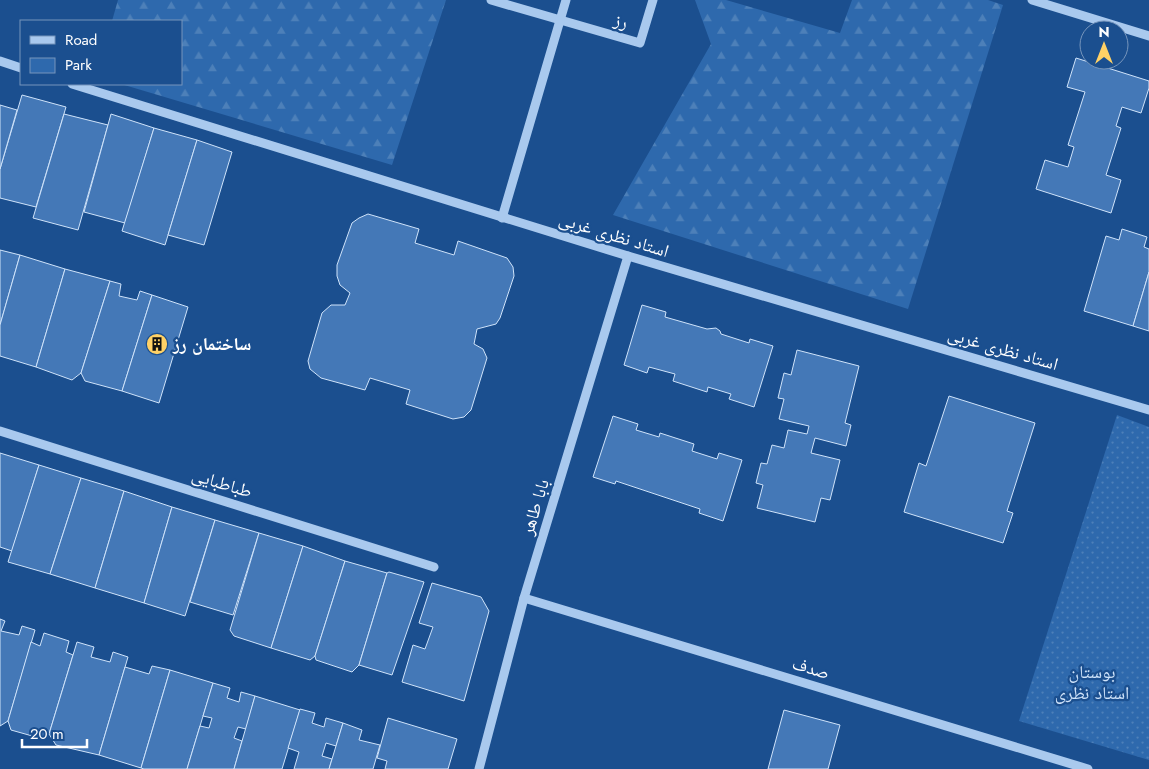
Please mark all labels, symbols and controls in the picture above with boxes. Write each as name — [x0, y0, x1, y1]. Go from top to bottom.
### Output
street label: رز — [610, 6, 631, 35]
legend — [20, 20, 182, 85]
north arrow — [1079, 20, 1129, 70]
text: N — [1098, 22, 1110, 42]
text: Road — [65, 29, 97, 51]
text: Park — [65, 54, 92, 76]
street label: استاد نظری غربی — [556, 206, 672, 264]
street label: استاد نظری غربی — [945, 321, 1061, 377]
place label: ساختمان رز — [172, 331, 251, 357]
building icon: ساختمان رز — [145, 332, 169, 356]
street label: طباطبایی — [189, 462, 255, 504]
street label: بابا طاهر — [514, 476, 556, 539]
street label: صدف — [789, 650, 833, 686]
park label: بوستان استاد نظری — [1055, 659, 1129, 706]
scale bar — [22, 716, 88, 748]
text: 20 m — [30, 723, 64, 745]

